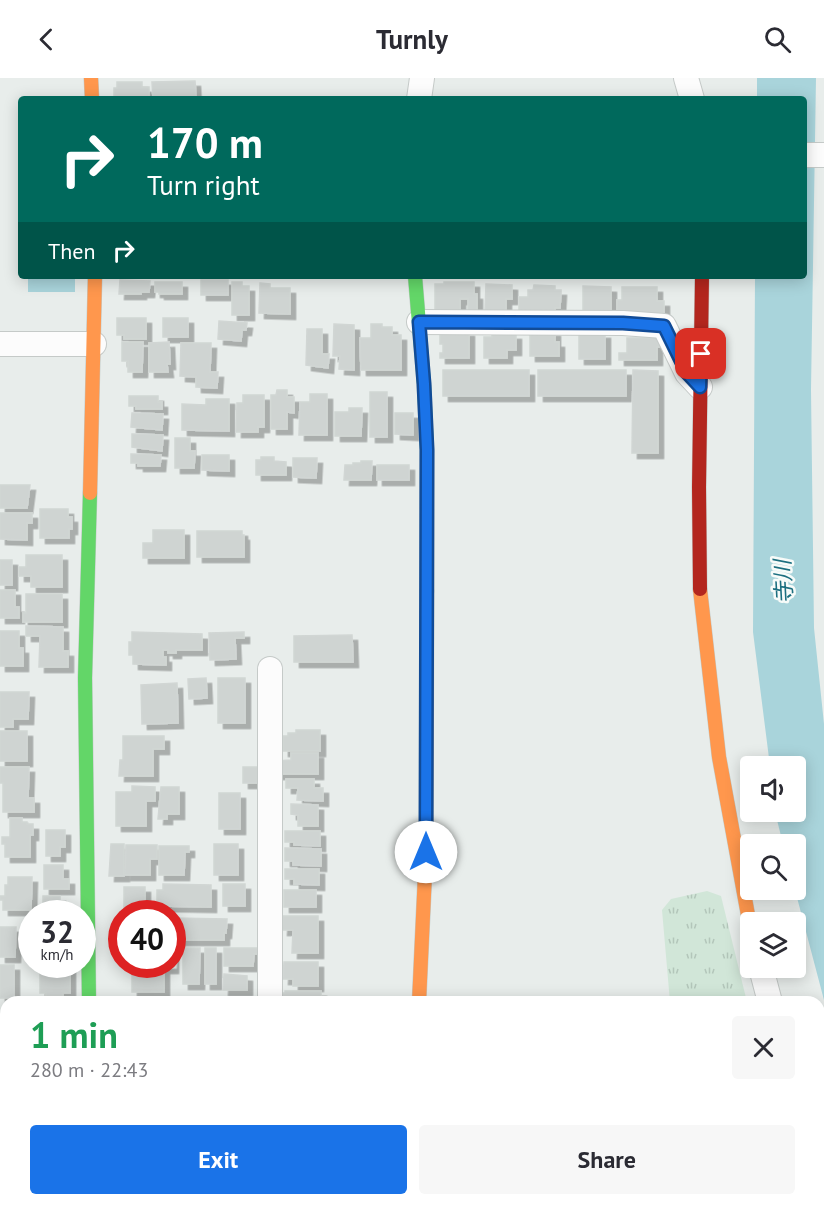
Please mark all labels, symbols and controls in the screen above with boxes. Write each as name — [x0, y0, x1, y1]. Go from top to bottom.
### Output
text: Turnly — [376, 22, 448, 56]
icon: back — [30, 23, 63, 56]
icon: search — [761, 23, 794, 56]
text: 170 m — [147, 115, 263, 170]
icon: right — [48, 120, 126, 198]
text: Turn right — [147, 168, 260, 202]
icon: right — [107, 234, 140, 267]
text: Then — [48, 237, 95, 265]
pin — [675, 328, 726, 379]
icon: arrive — [684, 337, 717, 370]
water label: 寺川 — [768, 557, 798, 605]
map controls — [740, 756, 806, 978]
button: sound — [740, 756, 806, 822]
position arrow — [394, 820, 458, 884]
button: search — [740, 834, 806, 900]
speed limit sign: 40 — [108, 900, 186, 978]
text: 32 — [40, 912, 74, 951]
button: layers — [740, 912, 806, 978]
text: km/h — [41, 945, 73, 964]
text: 1 min — [30, 1011, 118, 1058]
button: close — [732, 1016, 795, 1079]
text: 280 m · 22:43 — [30, 1057, 148, 1083]
button: Exit — [30, 1125, 407, 1194]
button: Share — [419, 1125, 795, 1194]

